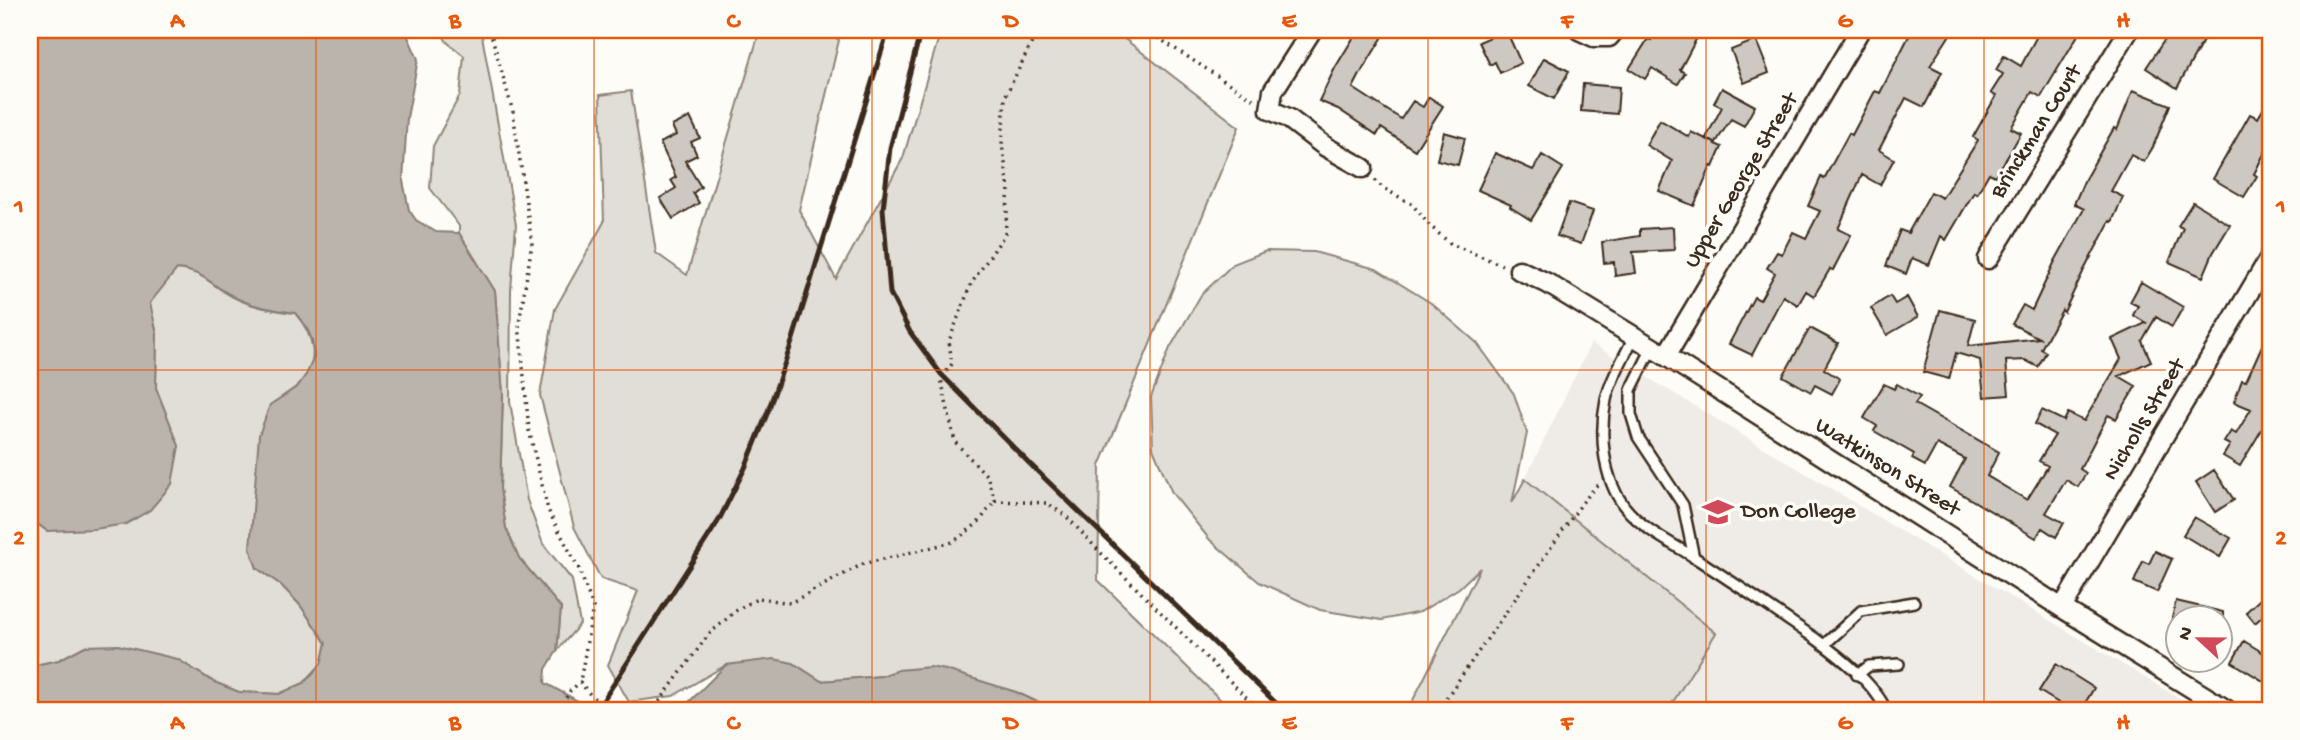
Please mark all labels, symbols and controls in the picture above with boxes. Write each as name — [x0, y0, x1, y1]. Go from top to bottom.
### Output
text: A — [169, 9, 185, 36]
text: B — [448, 9, 462, 36]
text: C — [727, 9, 742, 36]
text: D — [1002, 9, 1020, 36]
text: E — [1282, 9, 1298, 36]
text: F — [1560, 9, 1575, 36]
text: G — [1838, 9, 1854, 36]
text: H — [2116, 9, 2130, 36]
street label: Brinckman Court — [1985, 59, 2090, 204]
street label: Upper George Street — [1679, 87, 1806, 273]
text: 1 — [13, 194, 24, 221]
text: 1 — [2275, 194, 2286, 221]
street label: Nicholls Street — [2098, 353, 2193, 486]
street label: Watkinson Street — [1809, 413, 1966, 524]
school or university icon: Don College — [1701, 495, 1735, 529]
place label: Don College — [1739, 499, 1857, 526]
text: 2 — [13, 526, 25, 553]
text: 2 — [2275, 526, 2287, 553]
north arrow — [2164, 604, 2234, 674]
text: N — [2173, 624, 2199, 644]
text: A — [169, 711, 185, 738]
text: B — [448, 711, 462, 738]
text: C — [727, 711, 742, 738]
text: D — [1002, 711, 1020, 738]
text: E — [1282, 711, 1298, 738]
text: F — [1560, 711, 1575, 738]
text: G — [1838, 711, 1854, 738]
text: H — [2116, 711, 2130, 738]

